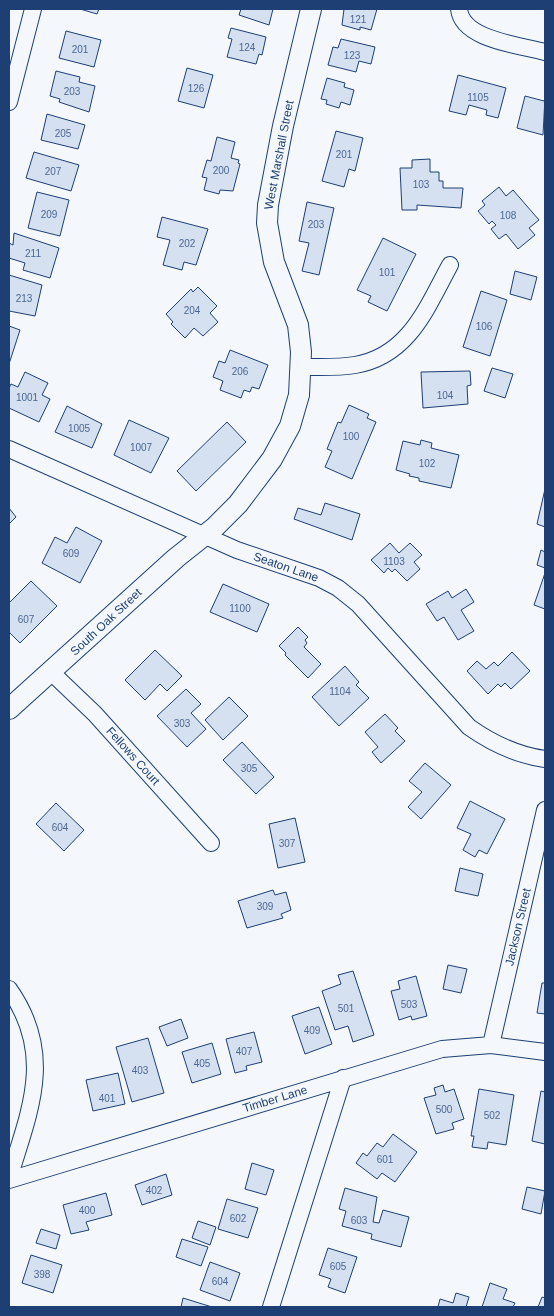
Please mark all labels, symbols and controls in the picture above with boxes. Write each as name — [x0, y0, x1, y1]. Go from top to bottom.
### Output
house number: 121 — [350, 14, 367, 25]
house number: 124 — [239, 42, 256, 53]
house number: 201 — [72, 44, 89, 55]
house number: 123 — [344, 50, 361, 61]
house number: 126 — [188, 83, 205, 94]
house number: 203 — [64, 86, 81, 97]
house number: 1105 — [467, 92, 489, 103]
street label: West Marshall Street — [262, 98, 297, 211]
house number: 205 — [55, 128, 72, 139]
house number: 201 — [336, 149, 353, 160]
house number: 200 — [213, 165, 230, 176]
house number: 207 — [45, 166, 62, 177]
house number: 103 — [413, 179, 430, 190]
house number: 209 — [41, 209, 58, 220]
house number: 108 — [500, 210, 517, 221]
house number: 203 — [308, 219, 325, 230]
house number: 202 — [179, 238, 196, 249]
house number: 211 — [25, 248, 41, 259]
house number: 101 — [379, 267, 396, 278]
house number: 213 — [16, 293, 33, 304]
house number: 204 — [184, 305, 201, 316]
house number: 106 — [476, 321, 493, 332]
house number: 206 — [232, 366, 249, 377]
house number: 104 — [437, 390, 454, 401]
house number: 1001 — [16, 392, 39, 403]
house number: 1005 — [68, 423, 91, 434]
house number: 100 — [343, 431, 360, 442]
house number: 1007 — [130, 442, 153, 453]
house number: 102 — [419, 458, 436, 469]
house number: 609 — [63, 548, 80, 559]
street label: Seaton Lane — [252, 549, 321, 585]
house number: 1103 — [383, 556, 405, 567]
street label: South Oak Street — [68, 585, 145, 659]
house number: 1100 — [229, 603, 251, 614]
house number: 607 — [18, 614, 35, 625]
house number: 1104 — [329, 686, 351, 697]
house number: 303 — [174, 718, 191, 729]
street label: Fellows Court — [103, 724, 163, 788]
house number: 305 — [241, 763, 258, 774]
house number: 604 — [52, 822, 69, 833]
house number: 307 — [279, 838, 296, 849]
street label: Jackson Street — [502, 886, 534, 967]
house number: 309 — [257, 901, 274, 912]
house number: 503 — [401, 999, 418, 1010]
house number: 501 — [338, 1003, 355, 1014]
house number: 409 — [304, 1025, 321, 1036]
house number: 407 — [236, 1046, 253, 1057]
house number: 405 — [194, 1058, 211, 1069]
house number: 403 — [132, 1065, 149, 1076]
street label: Timber Lane — [241, 1082, 309, 1115]
house number: 401 — [99, 1093, 116, 1104]
house number: 500 — [436, 1104, 453, 1115]
house number: 502 — [484, 1110, 501, 1121]
house number: 601 — [377, 1154, 394, 1165]
house number: 402 — [146, 1185, 163, 1196]
house number: 400 — [79, 1205, 96, 1216]
house number: 602 — [230, 1213, 247, 1224]
house number: 603 — [351, 1215, 368, 1226]
house number: 605 — [330, 1261, 347, 1272]
house number: 398 — [34, 1269, 51, 1280]
house number: 604 — [212, 1276, 229, 1287]

